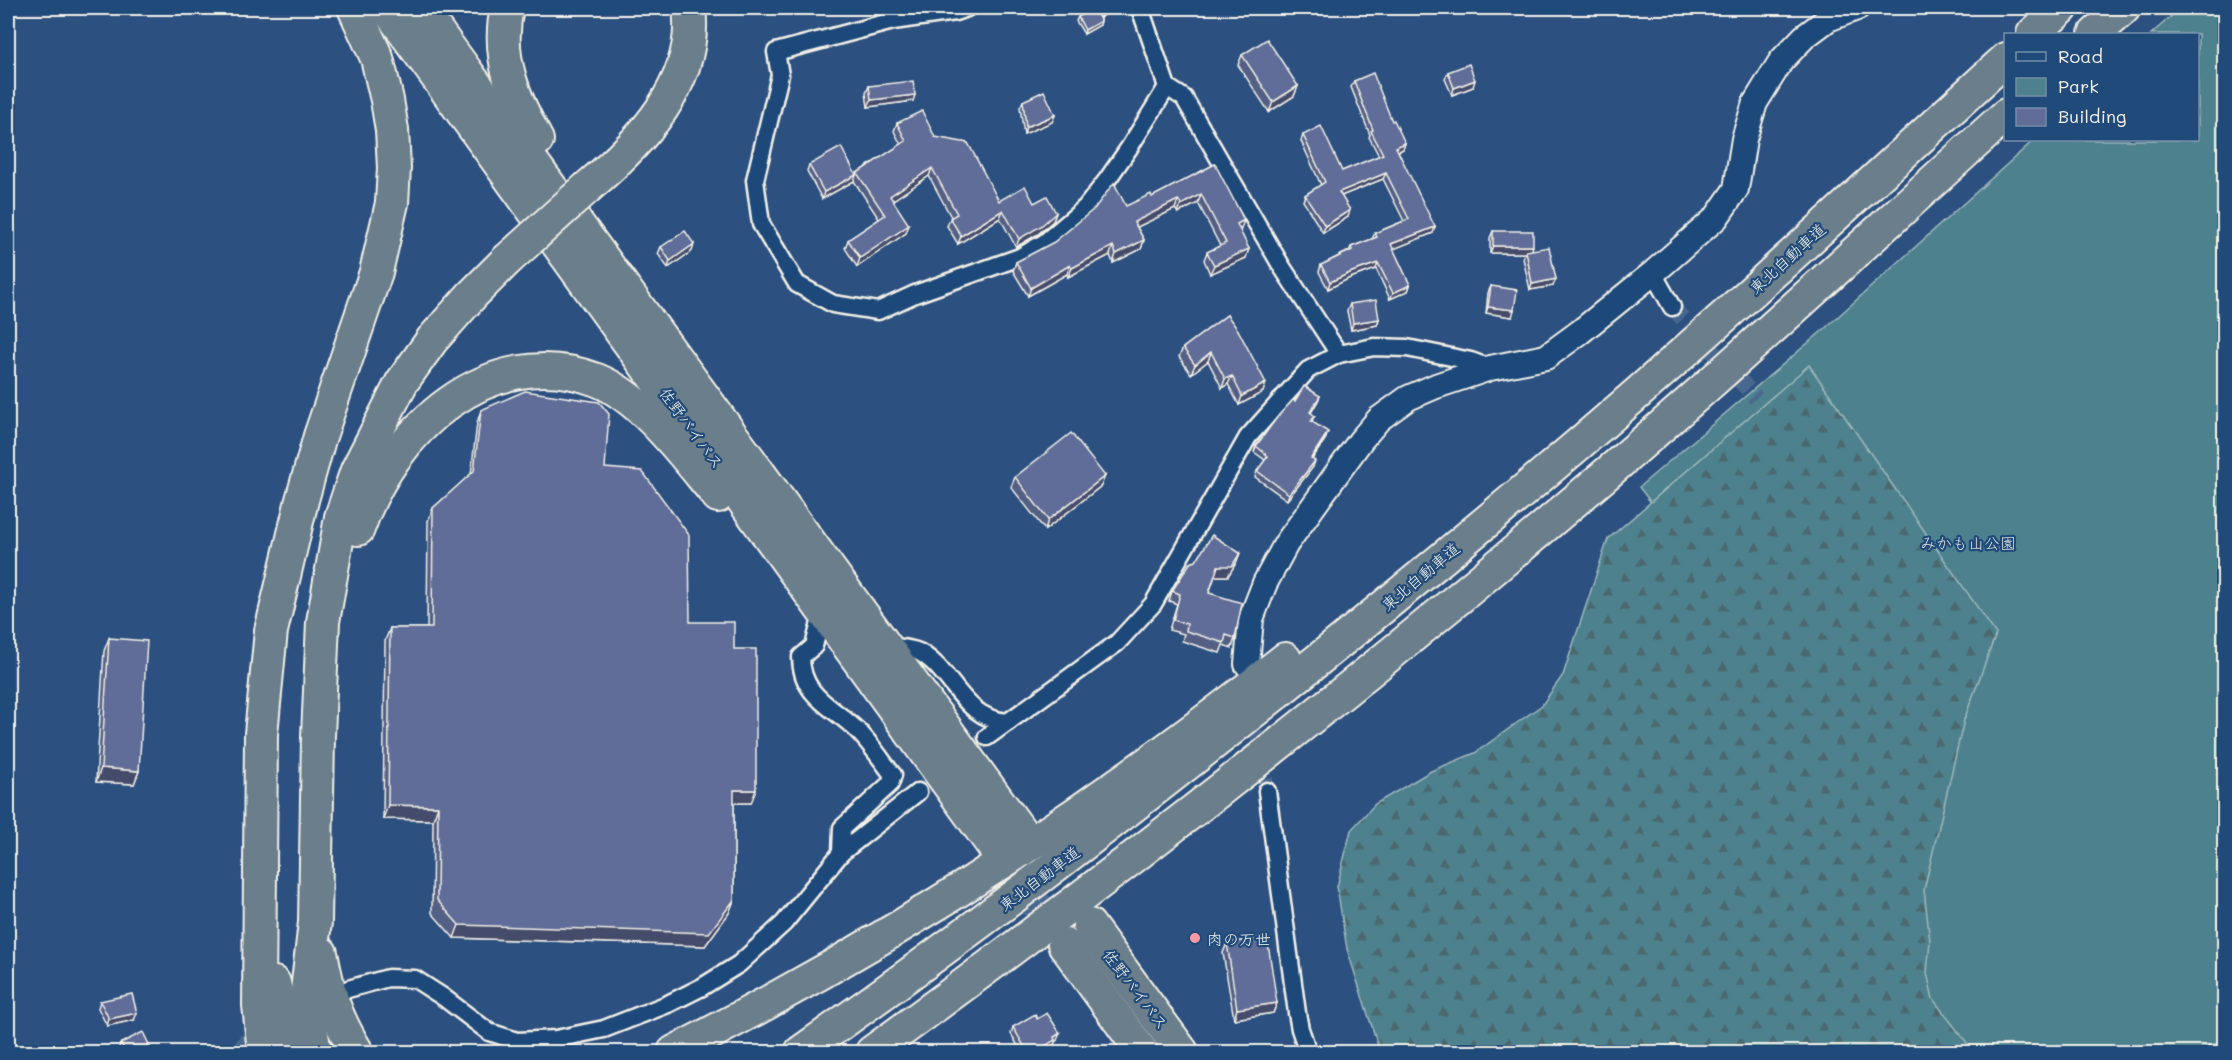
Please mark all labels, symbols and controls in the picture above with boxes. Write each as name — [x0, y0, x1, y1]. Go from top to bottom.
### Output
legend — [2004, 33, 2199, 141]
text: Road — [2058, 44, 2103, 68]
text: Park — [2058, 74, 2099, 98]
text: Building — [2058, 104, 2126, 128]
street label: 東北自動車道 — [1744, 218, 1830, 298]
street label: 佐野バイパス — [655, 383, 729, 473]
park label: みかも山公園 — [1920, 532, 2016, 553]
street label: 東北自動車道 — [1376, 537, 1464, 615]
street label: 東北自動車道 — [994, 841, 1084, 915]
place label: 肉の万世 — [1207, 928, 1271, 949]
marker: 肉の万世 — [1188, 931, 1202, 945]
street label: 佐野バイパス — [1099, 944, 1173, 1034]

